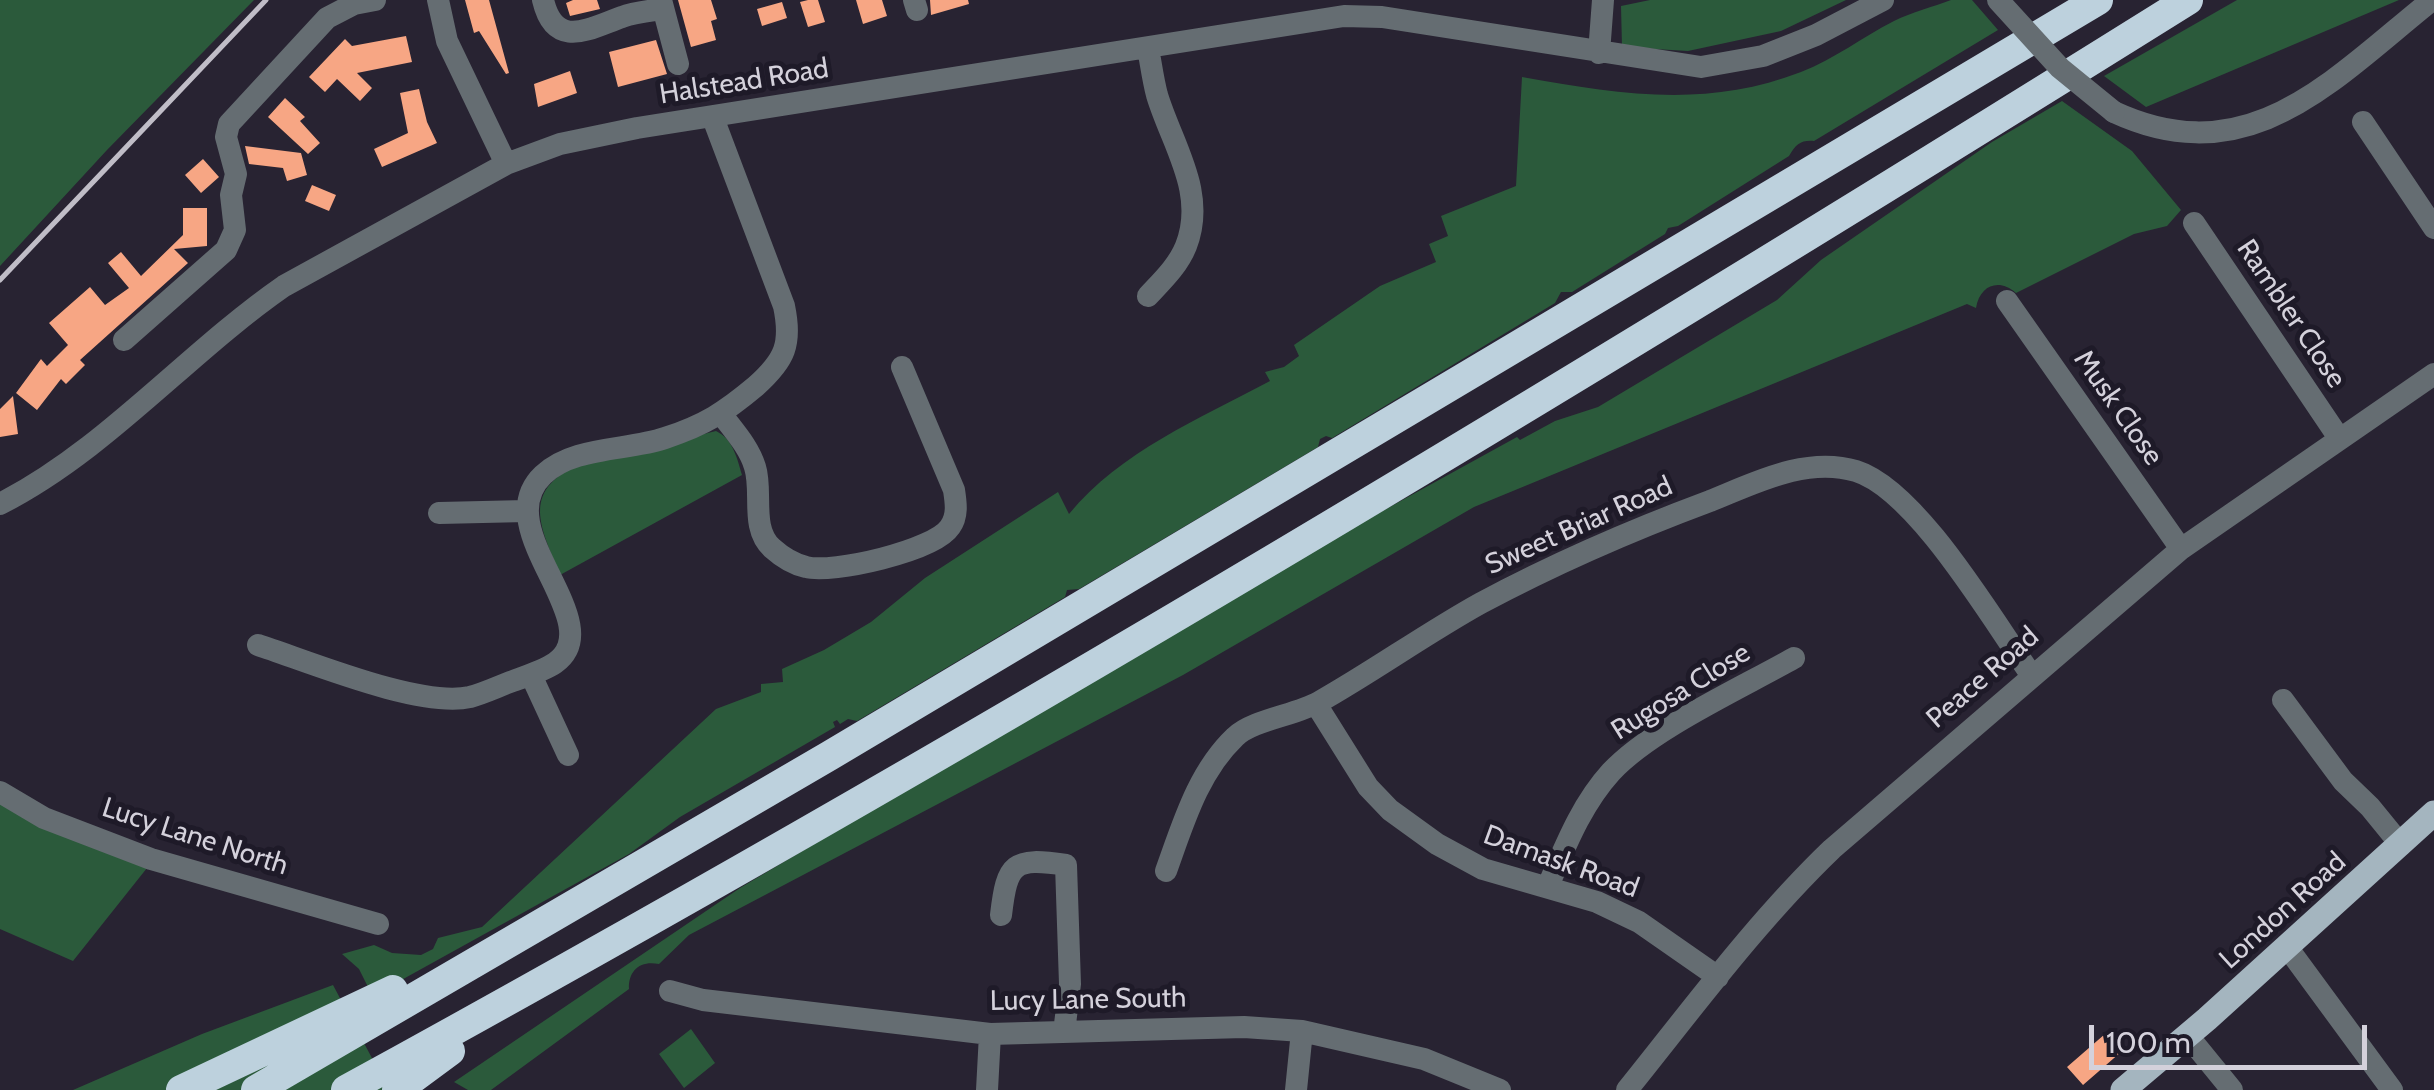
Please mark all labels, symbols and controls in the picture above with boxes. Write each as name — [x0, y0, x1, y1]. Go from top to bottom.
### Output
street label: Halstead Road — [657, 52, 831, 112]
street label: Rambler Close — [2229, 234, 2353, 394]
street label: Musk Close — [2066, 344, 2170, 472]
street label: Sweet Briar Road — [1480, 470, 1678, 582]
street label: Peace Road — [1920, 620, 2046, 736]
street label: Rugosa Close — [1606, 636, 1756, 748]
street label: Lucy Lane North — [98, 791, 292, 883]
street label: Damask Road — [1479, 818, 1643, 906]
street label: London Road — [2213, 846, 2353, 976]
street label: Lucy Lane South — [989, 981, 1187, 1019]
scale bar — [2094, 1005, 2372, 1067]
text: 100 m — [2106, 1024, 2191, 1061]

